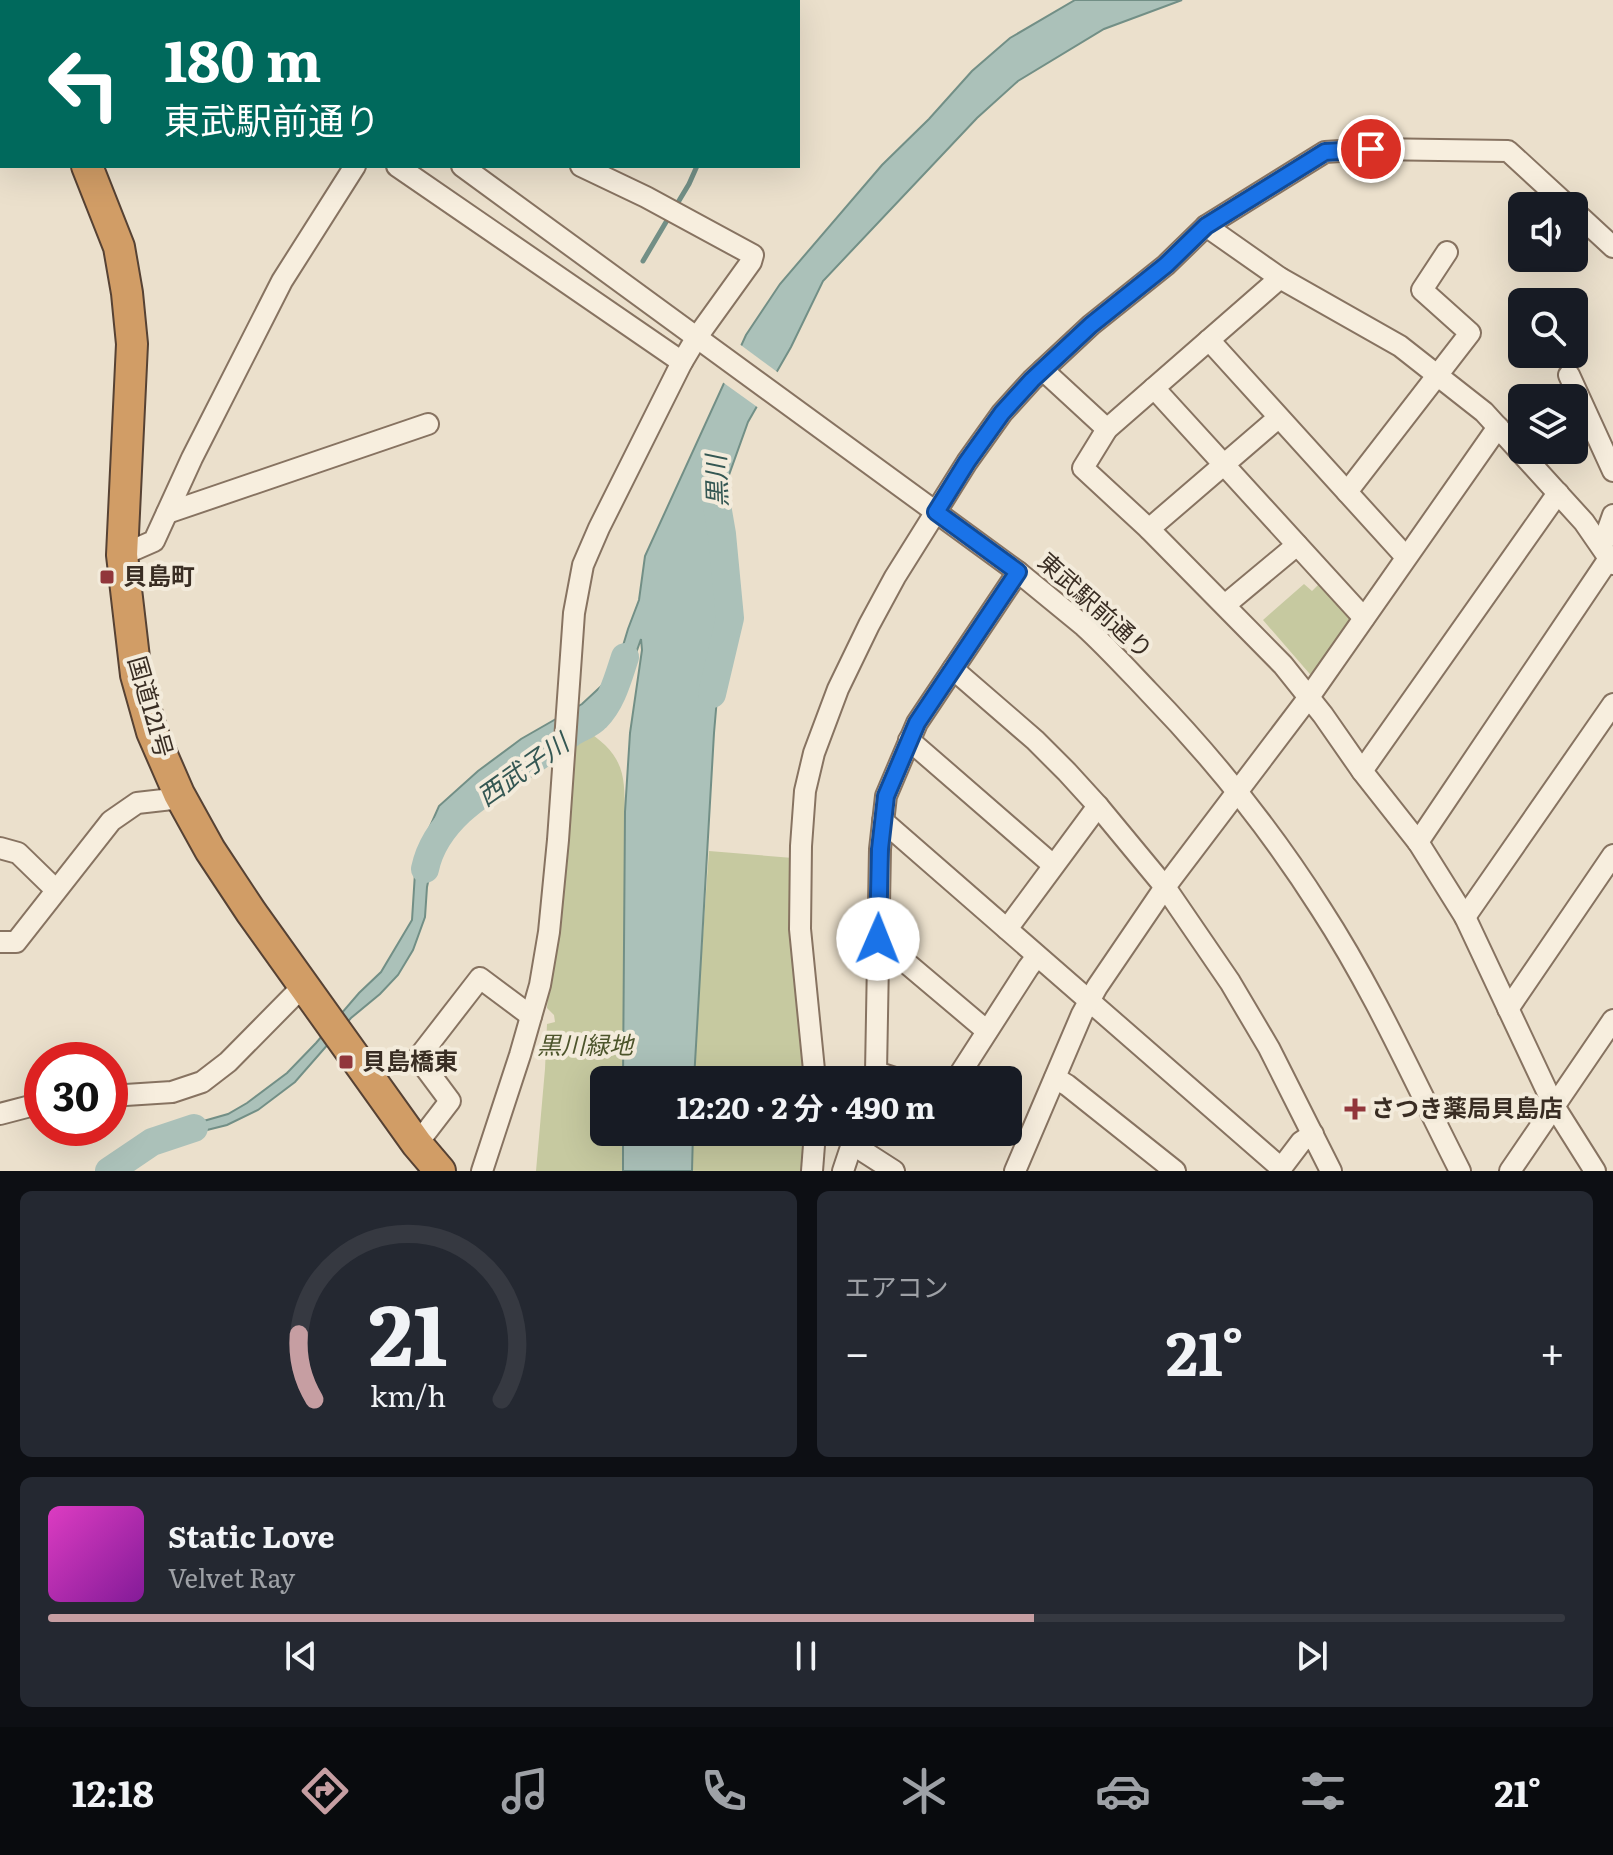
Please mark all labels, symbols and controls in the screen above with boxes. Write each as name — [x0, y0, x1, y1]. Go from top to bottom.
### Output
text: 180 m — [164, 16, 322, 99]
icon: left — [32, 32, 136, 136]
text: 東武駅前通り — [164, 92, 380, 145]
pin — [1337, 115, 1405, 183]
icon: arrive — [1349, 127, 1393, 171]
map controls — [1508, 192, 1588, 464]
button: sound — [1508, 192, 1588, 272]
button: search — [1508, 288, 1588, 368]
button: layers — [1508, 384, 1588, 464]
water label: 黒川 — [694, 451, 735, 508]
street label: 東武駅前通り — [1031, 543, 1162, 665]
place label: 貝島町 — [123, 557, 195, 592]
marker: 貝島町 — [98, 568, 116, 586]
street label: 国道121号 — [121, 652, 184, 761]
water label: 西武子川 — [468, 720, 578, 814]
position arrow — [836, 897, 920, 981]
park label: 黒川緑地 — [537, 1026, 636, 1061]
speed limit sign: 30 — [24, 1042, 128, 1146]
place label: 貝島橋東 — [362, 1042, 458, 1077]
marker: 貝島橋東 — [337, 1053, 355, 1071]
text: 12:20 · 2 分 · 490 m — [677, 1084, 935, 1128]
place label: さつき薬局貝島店 — [1371, 1089, 1563, 1124]
marker: さつき薬局貝島店 — [1346, 1100, 1364, 1118]
text: エアコン — [845, 1266, 949, 1305]
text: 21 — [369, 1268, 448, 1392]
text: 21° — [1166, 1305, 1244, 1394]
text: − — [845, 1317, 870, 1383]
text: + — [1539, 1317, 1565, 1383]
text: km/h — [370, 1373, 446, 1416]
text: Static Love — [168, 1513, 335, 1557]
text: Velvet Ray — [168, 1557, 295, 1596]
icon: previous — [279, 1634, 323, 1678]
icon: pause — [784, 1634, 828, 1678]
icon: next — [1290, 1634, 1334, 1678]
icon: directions — [297, 1763, 353, 1819]
icon: music — [497, 1763, 553, 1819]
icon: phone — [696, 1763, 752, 1819]
icon: climate — [896, 1763, 952, 1819]
icon: car — [1095, 1763, 1151, 1819]
icon: filters — [1295, 1763, 1351, 1819]
text: 12:18 — [72, 1765, 154, 1818]
text: 21° — [1494, 1765, 1541, 1818]

